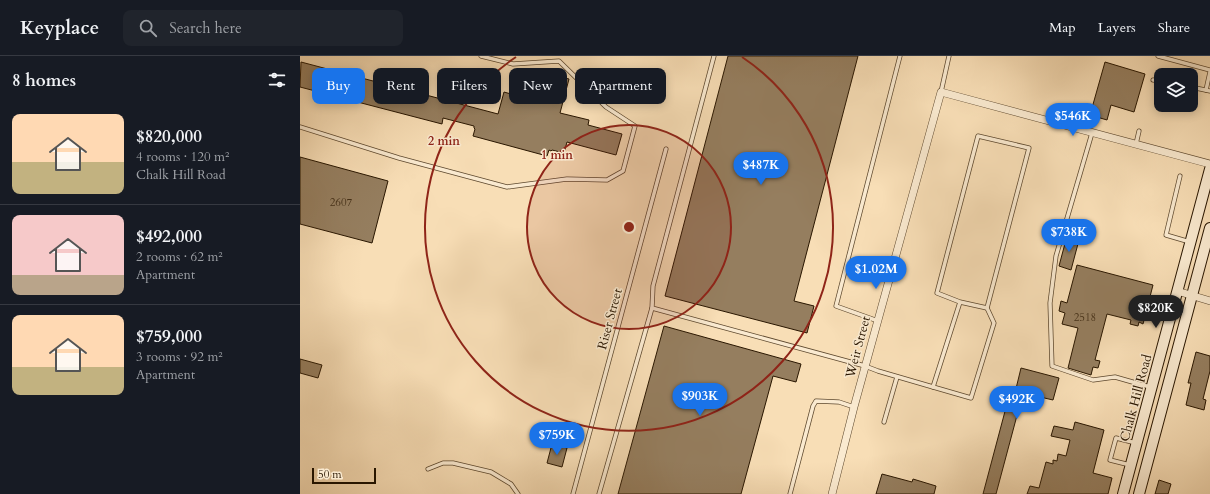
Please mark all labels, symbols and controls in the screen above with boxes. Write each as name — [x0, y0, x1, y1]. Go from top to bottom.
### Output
search box — [123, 10, 403, 46]
text: Keyplace — [20, 15, 99, 41]
icon: search — [137, 17, 159, 39]
text: Search here — [169, 18, 242, 38]
text: Map — [1049, 18, 1076, 37]
text: Layers — [1098, 18, 1136, 37]
text: Share — [1158, 18, 1190, 37]
chip: Buy — [312, 68, 365, 104]
chip: Rent — [373, 68, 429, 104]
chip: Filters — [437, 68, 501, 104]
chip: New — [509, 68, 567, 104]
chip: Apartment — [575, 68, 666, 104]
map controls — [1154, 68, 1198, 112]
button: layers — [1154, 68, 1198, 112]
text: 8 homes — [12, 69, 76, 92]
icon: filters — [266, 69, 288, 91]
pin: $546K — [1045, 103, 1101, 137]
text: $546K — [1054, 107, 1092, 125]
text: $820,000 — [136, 125, 202, 148]
icon: home — [44, 130, 92, 178]
text: 2 min — [428, 133, 460, 149]
text: 1 min — [541, 147, 573, 163]
text: 4 rooms · 120 m² — [136, 148, 229, 166]
pin: $487K — [733, 152, 789, 186]
text: $487K — [742, 156, 780, 174]
text: Chalk Hill Road — [136, 166, 226, 184]
house number: 2607 — [330, 195, 353, 210]
pin: $738K — [1041, 219, 1097, 253]
centre of rings — [622, 220, 636, 234]
text: $738K — [1050, 223, 1088, 241]
text: $492,000 — [136, 225, 202, 248]
icon: home — [44, 231, 92, 279]
text: 2 rooms · 62 m² — [136, 248, 223, 266]
pin: $1.02M — [843, 256, 909, 290]
text: $1.02M — [854, 260, 898, 278]
text: Apartment — [136, 266, 195, 284]
street label: Riser Street — [593, 287, 627, 351]
pin: $820K — [1128, 295, 1184, 329]
text: $820K — [1137, 299, 1175, 317]
house number: 2518 — [1074, 310, 1096, 325]
street label: Weir Street — [841, 314, 875, 381]
text: $759,000 — [136, 325, 202, 348]
icon: home — [44, 331, 92, 379]
text: 3 rooms · 92 m² — [136, 348, 223, 366]
street label: Chalk Hill Road — [1116, 352, 1156, 444]
text: Apartment — [136, 366, 195, 384]
pin: $903K — [672, 383, 728, 417]
pin: $492K — [989, 386, 1045, 420]
text: $903K — [681, 387, 719, 405]
text: $492K — [998, 390, 1036, 408]
pin: $759K — [529, 422, 585, 456]
text: $759K — [538, 426, 576, 444]
scale bar — [312, 466, 376, 485]
text: 50 m — [318, 467, 342, 482]

